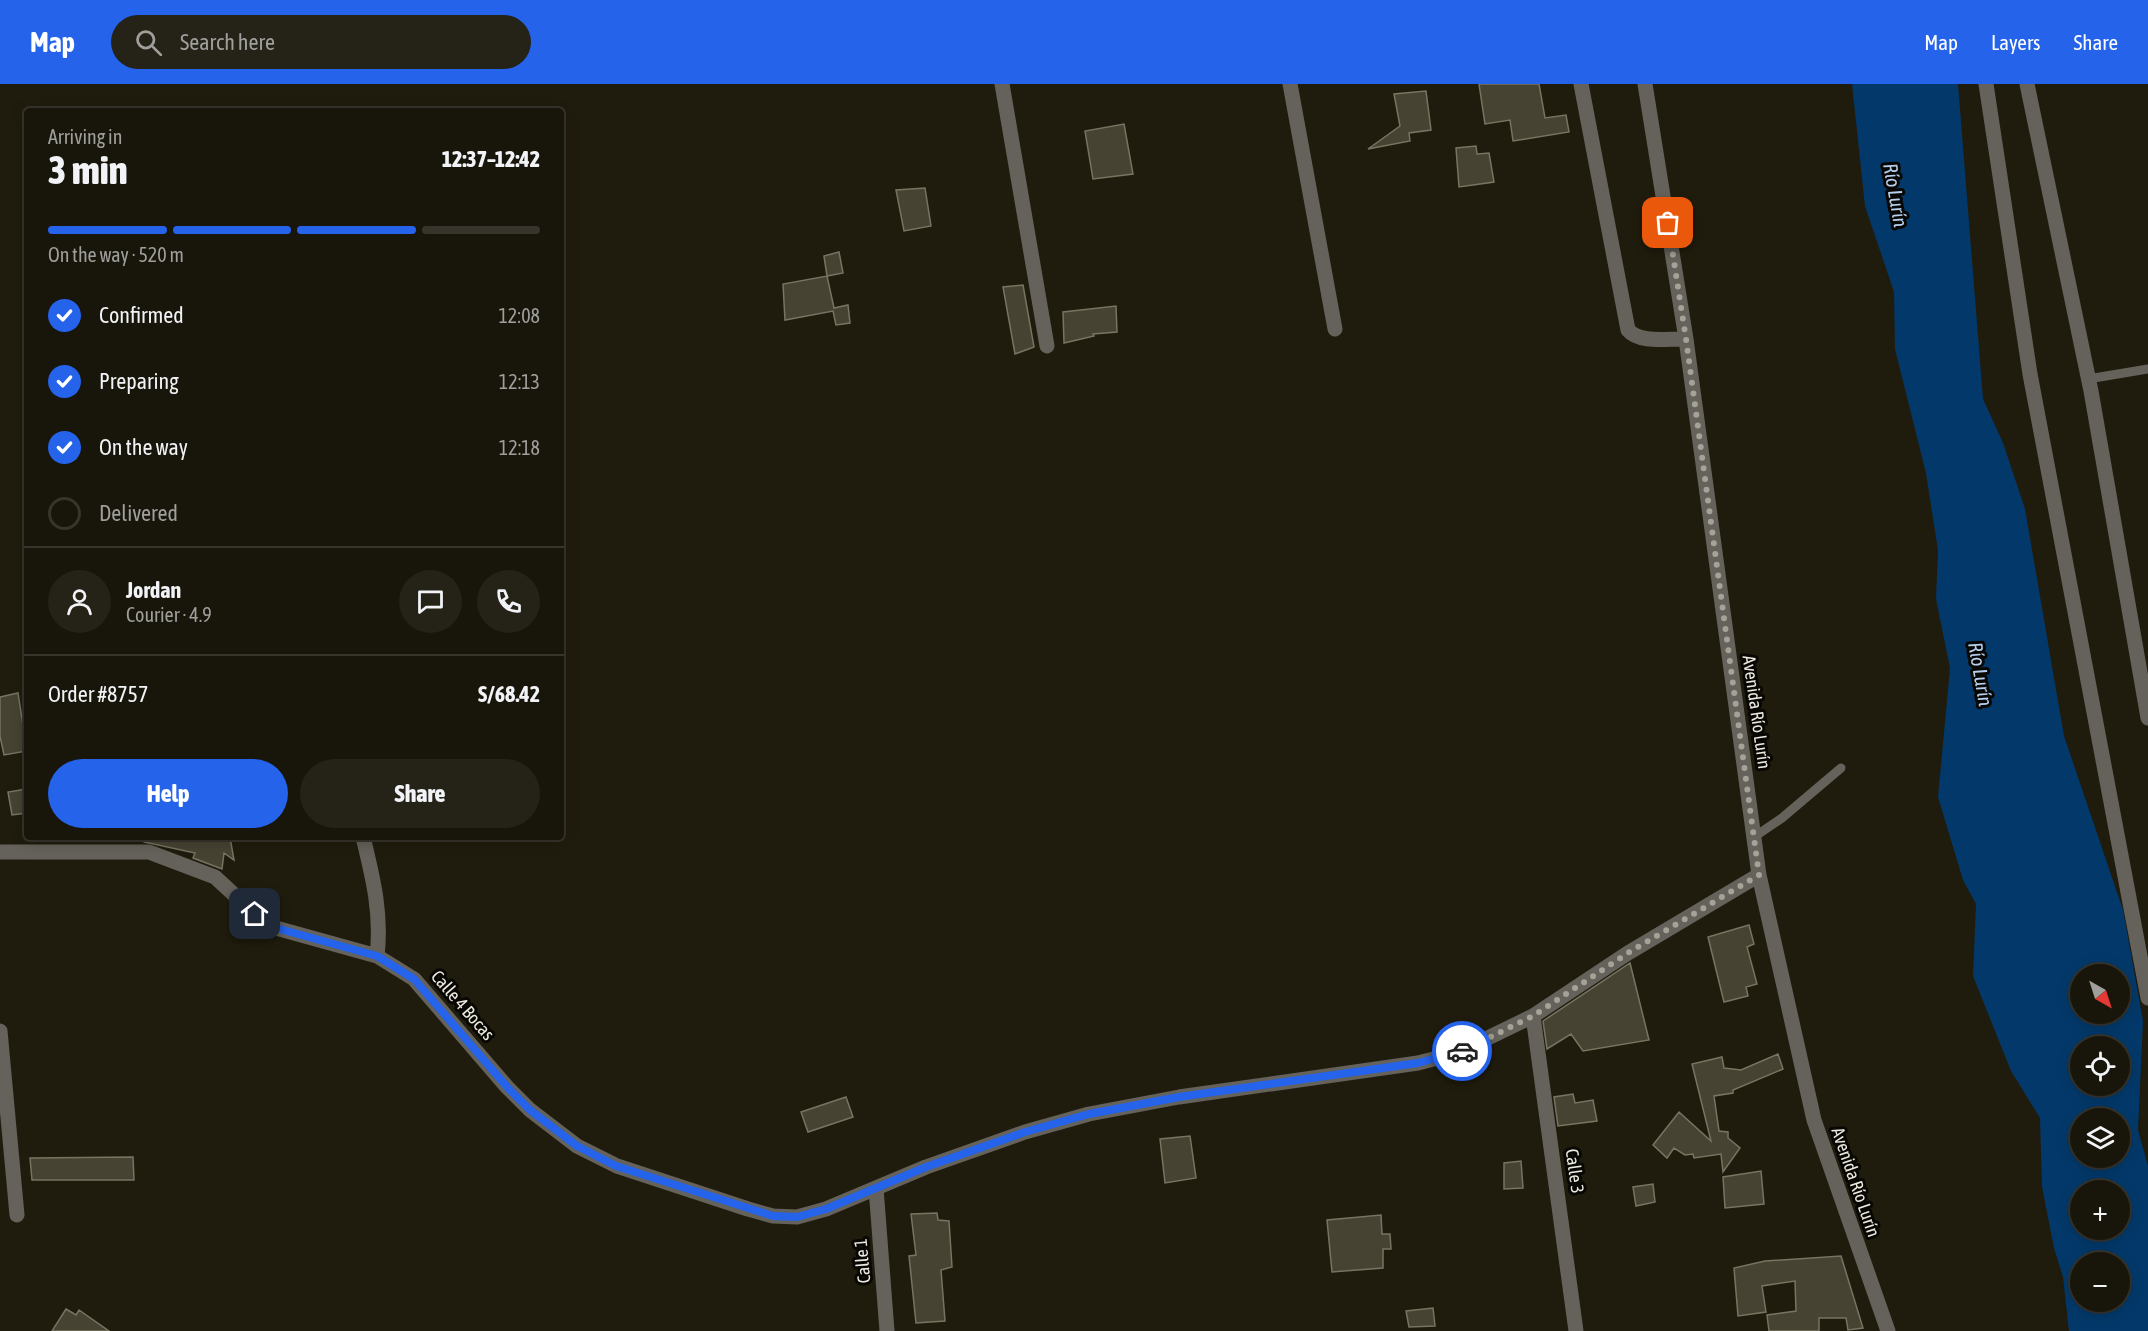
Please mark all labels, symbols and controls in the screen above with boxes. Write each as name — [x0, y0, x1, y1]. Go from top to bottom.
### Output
search box — [111, 15, 531, 69]
text: Map — [30, 26, 75, 58]
icon: search — [132, 26, 165, 59]
text: Search here — [180, 29, 275, 55]
text: Map — [1924, 30, 1958, 54]
text: Layers — [1991, 30, 2041, 54]
text: Share — [2074, 30, 2118, 54]
text: Arriving in — [48, 125, 122, 148]
text: 12:37–12:42 — [442, 146, 540, 172]
text: 3 min — [48, 148, 128, 192]
water label: Río Lurín — [1879, 161, 1913, 229]
pin — [1642, 197, 1693, 248]
icon: bag — [1651, 206, 1684, 239]
text: On the way · 520 m — [48, 243, 184, 266]
icon: check — [48, 299, 81, 332]
text: Confirmed — [99, 302, 184, 328]
text: 12:08 — [498, 304, 540, 327]
icon: check — [48, 365, 81, 398]
text: Preparing — [99, 368, 179, 394]
text: 12:13 — [499, 370, 540, 393]
icon: check — [48, 431, 81, 464]
text: On the way — [99, 434, 188, 460]
text: 12:18 — [499, 436, 540, 459]
text: Delivered — [99, 500, 178, 526]
button: person — [48, 570, 111, 633]
button: chat — [399, 570, 462, 633]
button: phone — [477, 570, 540, 633]
text: Jordan — [126, 577, 181, 603]
text: Courier · 4.9 — [126, 603, 212, 626]
water label: Río Lurín — [1964, 640, 1998, 708]
street label: Avenida Río Lurín — [1739, 654, 1775, 770]
text: Order #8757 — [48, 681, 148, 707]
text: S/68.42 — [478, 681, 540, 707]
button: Help — [48, 759, 288, 828]
button: Share — [300, 759, 540, 828]
pin — [229, 888, 280, 939]
icon: home — [238, 897, 271, 930]
north arrow — [2070, 964, 2130, 1024]
map controls — [2070, 964, 2130, 1312]
street label: Calle 4 Bocas — [427, 966, 499, 1044]
courier — [1432, 1021, 1492, 1081]
icon: car — [1446, 1035, 1479, 1068]
button: locate — [2070, 1036, 2130, 1096]
button: layers — [2070, 1108, 2130, 1168]
street label: Avenida Río Lurín — [1827, 1125, 1885, 1239]
street label: Calle 3 — [1561, 1147, 1589, 1195]
button: + — [2070, 1180, 2130, 1240]
street label: Calle 1 — [850, 1238, 874, 1284]
button: − — [2070, 1252, 2130, 1312]

